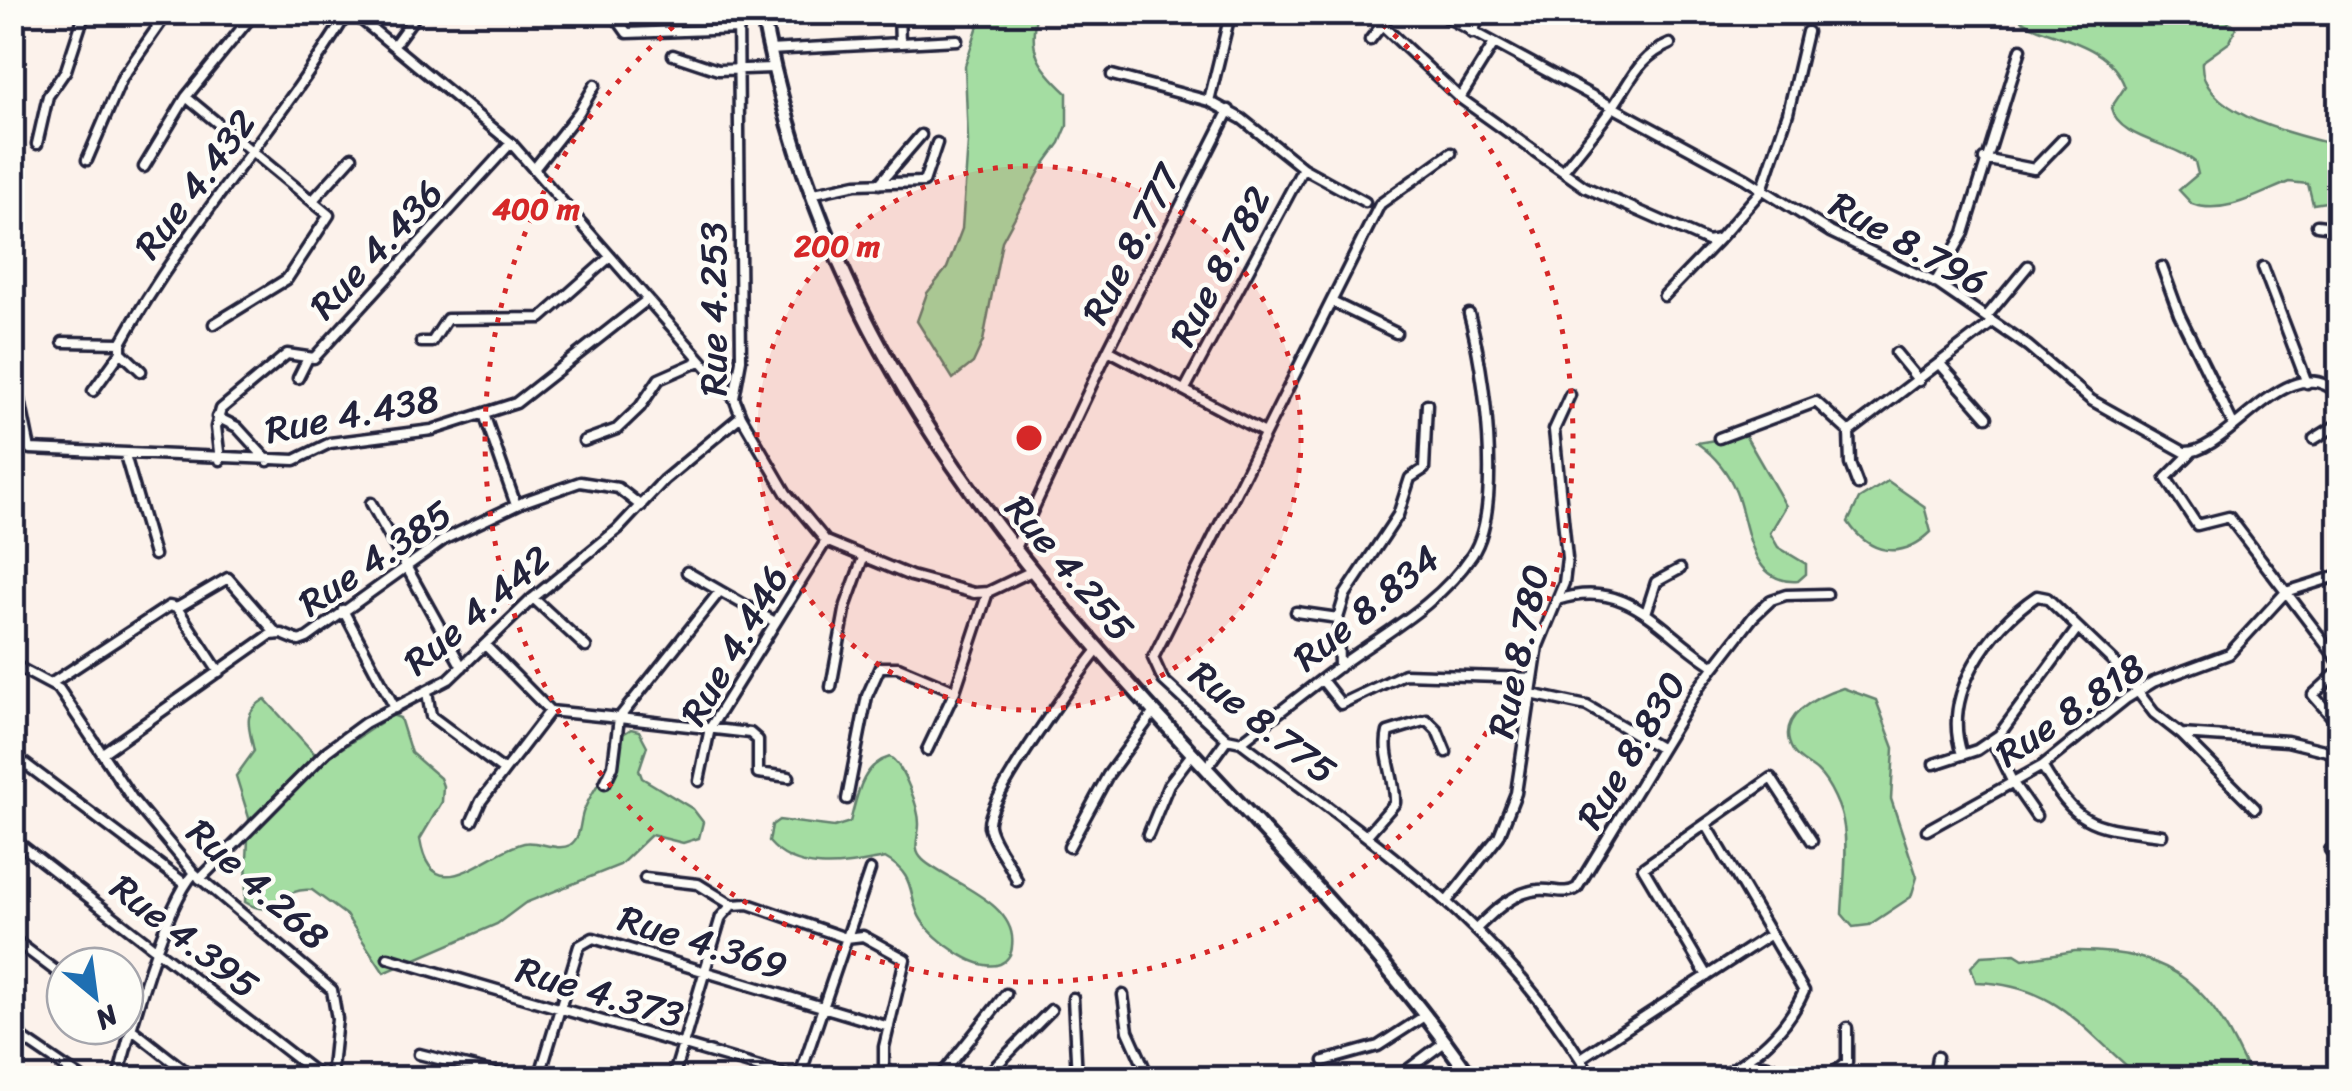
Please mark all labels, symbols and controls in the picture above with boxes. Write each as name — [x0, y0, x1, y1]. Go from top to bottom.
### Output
street label: Rue 4.432 — [116, 94, 275, 274]
street label: Rue 8.777 — [1062, 150, 1201, 336]
street label: Rue 4.436 — [292, 163, 460, 336]
street label: Rue 8.796 — [1816, 172, 2001, 315]
street label: Rue 8.782 — [1150, 174, 1291, 359]
text: 400 m — [492, 182, 580, 236]
text: 200 m — [794, 219, 880, 273]
street label: Rue 4.253 — [680, 222, 747, 396]
street label: Rue 4.438 — [260, 365, 445, 464]
centre of rings — [1011, 420, 1047, 456]
street label: Rue 4.255 — [987, 479, 1152, 657]
street label: Rue 4.385 — [284, 482, 467, 635]
street label: Rue 8.834 — [1277, 527, 1455, 689]
street label: Rue 4.442 — [388, 528, 567, 693]
street label: Rue 4.446 — [661, 552, 808, 739]
street label: Rue 8.780 — [1467, 558, 1570, 744]
street label: Rue 8.818 — [1981, 635, 2159, 786]
street label: Rue 8.775 — [1174, 642, 1352, 802]
street label: Rue 8.830 — [1558, 658, 1705, 843]
street label: Rue 4.268 — [170, 801, 345, 968]
street label: Rue 4.395 — [95, 856, 274, 1017]
street label: Rue 4.369 — [610, 885, 796, 1000]
street label: Rue 4.373 — [508, 937, 692, 1048]
north arrow — [45, 946, 145, 1046]
text: N — [86, 991, 128, 1044]

